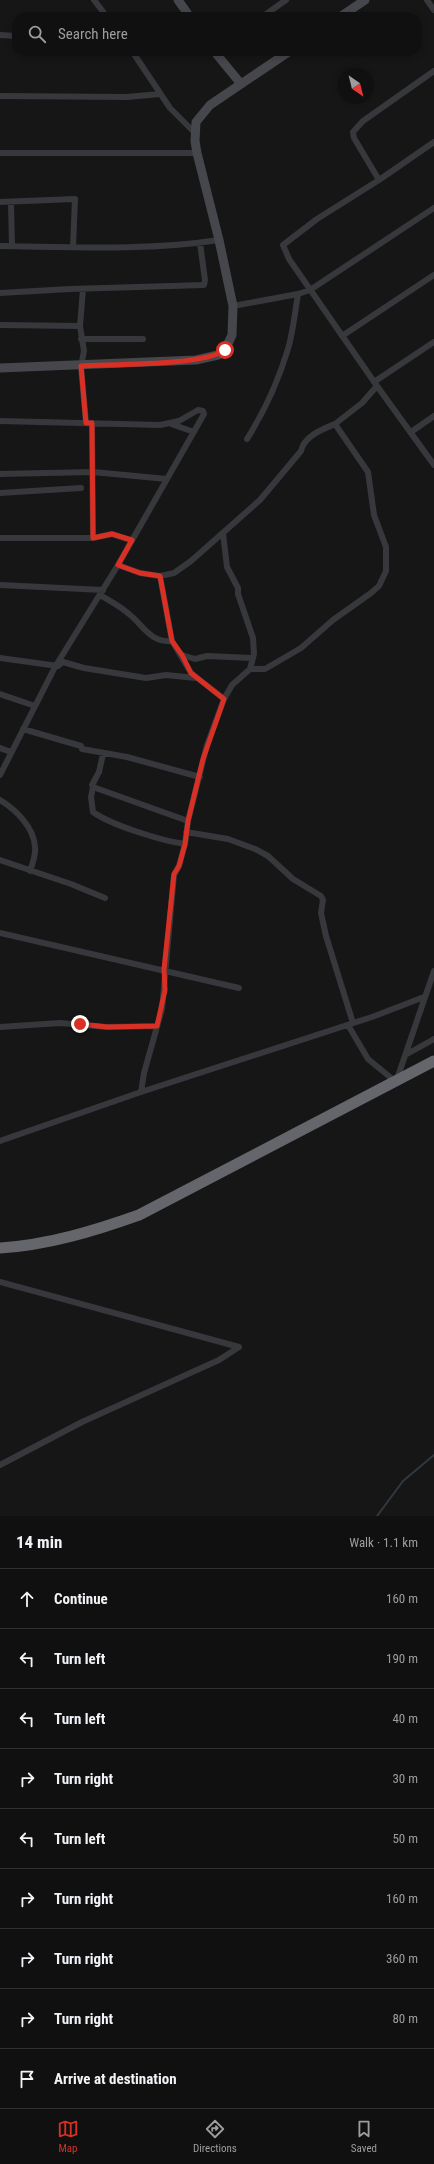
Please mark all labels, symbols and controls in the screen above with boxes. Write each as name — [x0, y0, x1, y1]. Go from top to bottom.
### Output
search box — [12, 12, 422, 56]
icon: search — [26, 23, 48, 45]
text: Search here — [58, 25, 128, 43]
north arrow — [338, 68, 374, 104]
route start — [216, 341, 234, 359]
route end — [71, 1015, 89, 1033]
text: 14 min — [16, 1532, 62, 1552]
text: Walk · 1.1 km — [349, 1535, 418, 1550]
icon: ahead — [16, 1588, 38, 1610]
text: Continue — [54, 1590, 108, 1608]
text: 160 m — [386, 1591, 418, 1606]
icon: left — [16, 1648, 38, 1670]
text: Turn left — [54, 1650, 105, 1668]
text: 190 m — [386, 1651, 418, 1666]
icon: left — [16, 1708, 38, 1730]
text: Turn left — [54, 1710, 105, 1728]
text: 40 m — [392, 1711, 418, 1726]
icon: right — [16, 1768, 38, 1790]
text: Turn right — [54, 1770, 113, 1788]
text: 30 m — [392, 1771, 418, 1786]
icon: left — [16, 1828, 38, 1850]
text: Turn left — [54, 1830, 105, 1848]
text: 50 m — [392, 1831, 418, 1846]
icon: right — [16, 1888, 38, 1910]
text: Turn right — [54, 1890, 113, 1908]
text: 160 m — [386, 1891, 418, 1906]
icon: right — [16, 1948, 38, 1970]
text: Turn right — [54, 1950, 113, 1968]
text: 360 m — [386, 1951, 418, 1966]
icon: right — [16, 2008, 38, 2030]
text: Turn right — [54, 2010, 113, 2028]
text: 80 m — [392, 2011, 418, 2026]
icon: arrive — [16, 2068, 38, 2090]
text: Arrive at destination — [54, 2070, 177, 2088]
tab: Map — [57, 2118, 79, 2155]
tab: Directions — [193, 2118, 237, 2155]
tab: Saved — [351, 2118, 377, 2155]

